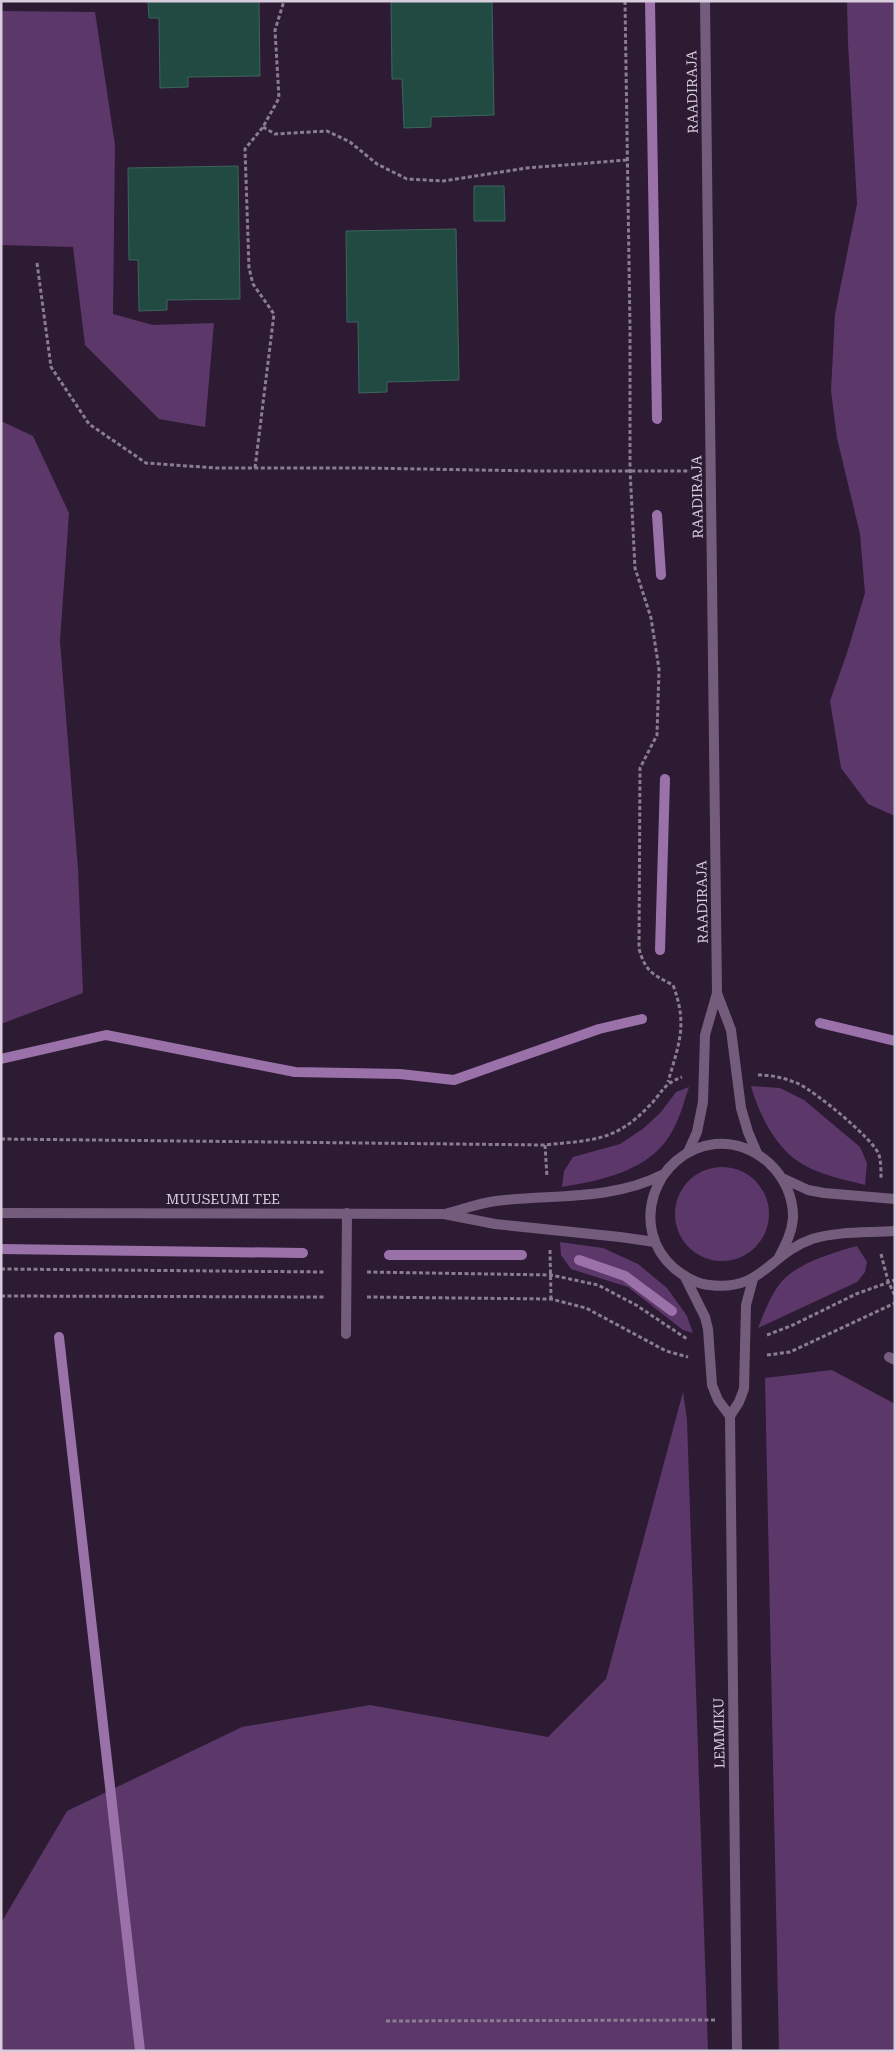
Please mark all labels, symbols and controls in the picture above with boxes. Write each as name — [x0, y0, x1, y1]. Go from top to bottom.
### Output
street label: RAADIRAJA — [683, 50, 701, 134]
street label: RAADIRAJA — [688, 455, 706, 539]
street label: RAADIRAJA — [693, 860, 711, 944]
street label: MUUSEUMI TEE — [166, 1191, 280, 1207]
street label: LEMMIKU — [710, 1697, 728, 1769]

